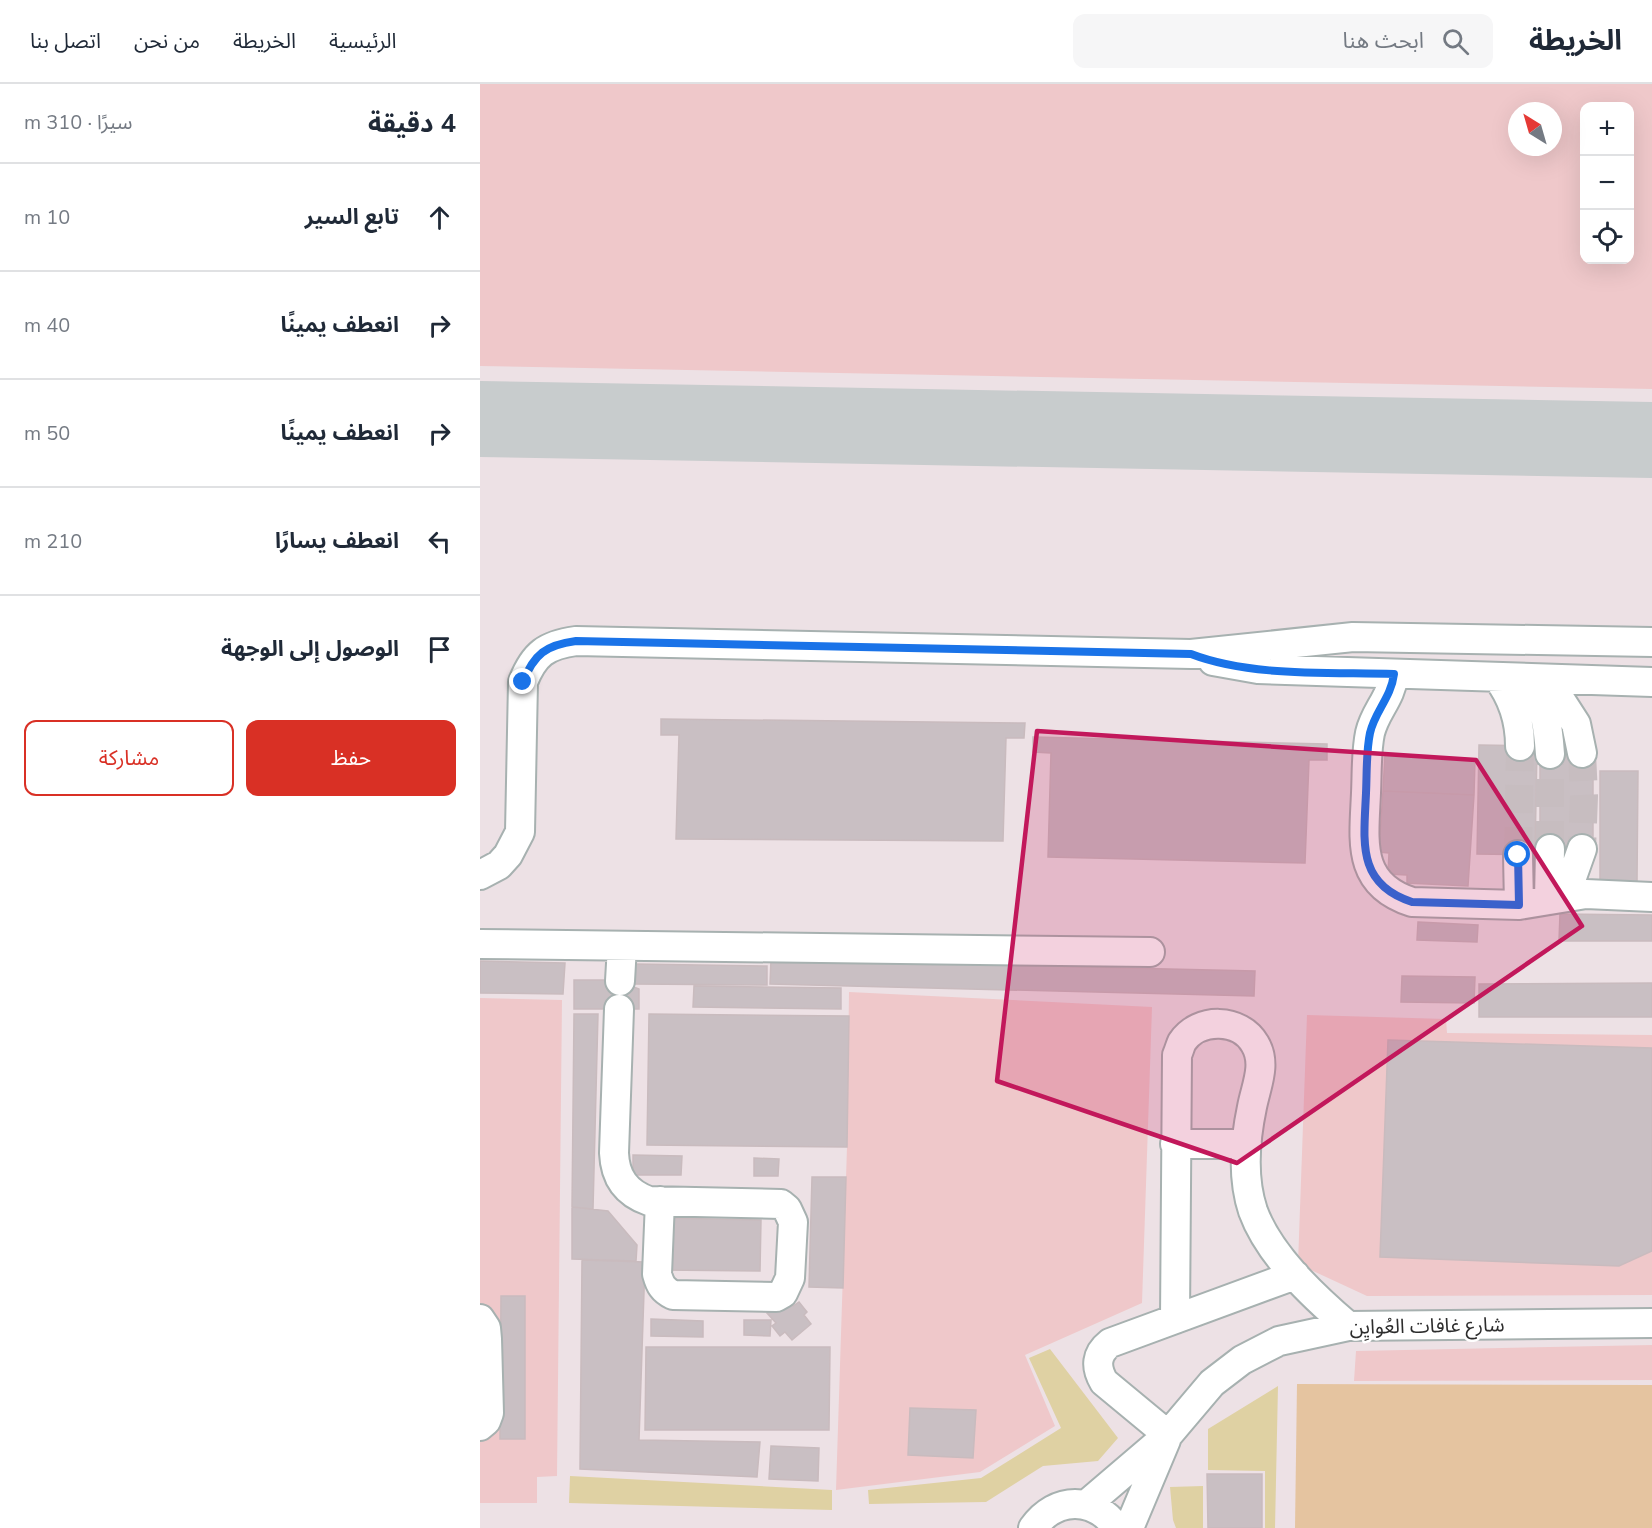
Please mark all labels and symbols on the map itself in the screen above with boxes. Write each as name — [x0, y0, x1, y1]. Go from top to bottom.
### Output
north arrow — [1508, 102, 1562, 156]
route end — [509, 668, 535, 694]
route start — [1504, 841, 1530, 867]
street label: شارع غافات العُوايِن — [1349, 1311, 1505, 1342]

